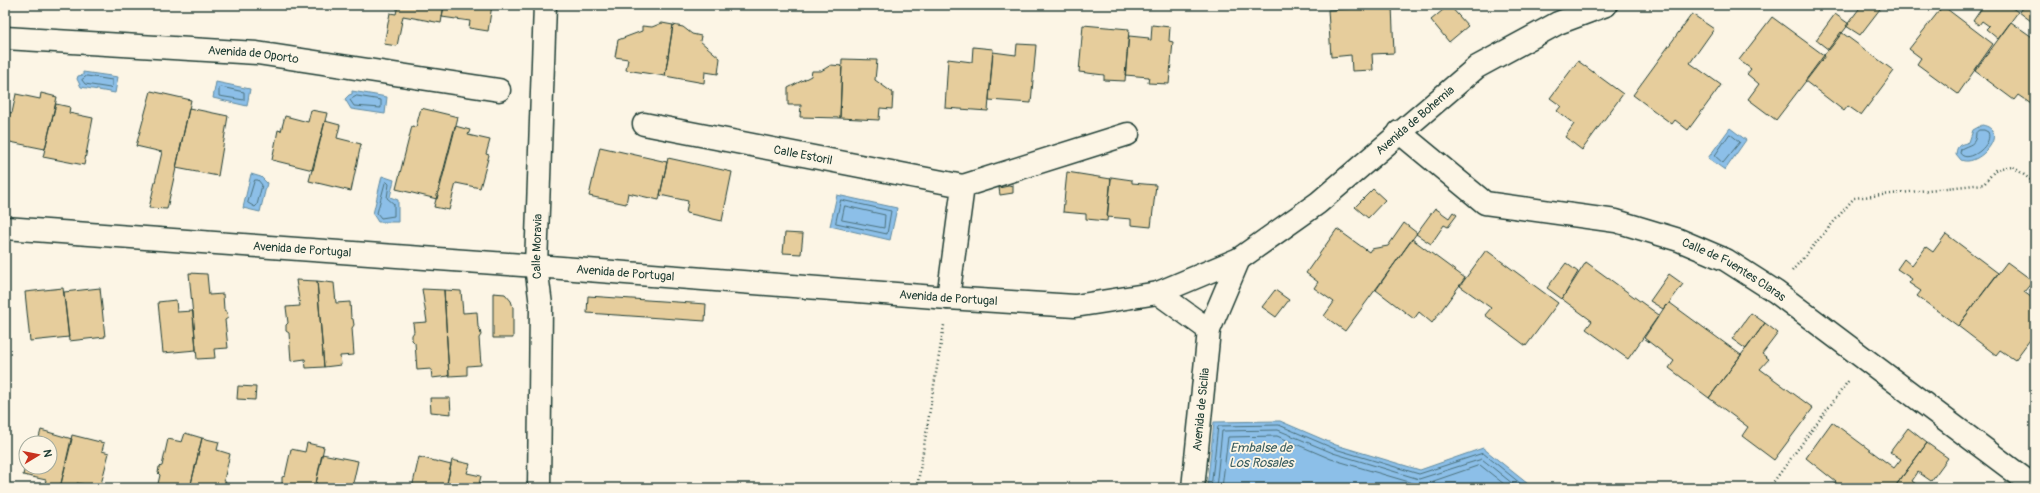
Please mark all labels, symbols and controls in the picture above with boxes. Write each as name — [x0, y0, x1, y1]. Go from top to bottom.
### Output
street label: Avenida de Oporto — [208, 43, 300, 67]
street label: Avenida de Bohemia — [1372, 82, 1458, 158]
street label: Calle Estoril — [772, 142, 834, 168]
street label: Calle Moravia — [529, 213, 545, 280]
street label: Calle de Fuentes Claras — [1680, 235, 1790, 305]
street label: Avenida de Portugal — [253, 238, 352, 260]
street label: Avenida de Portugal — [576, 262, 675, 284]
street label: Avenida de Portugal — [899, 287, 998, 309]
street label: Avenida de Sicilia — [1189, 367, 1213, 452]
north arrow — [18, 435, 58, 475]
water label: Embalse de Los Rosales — [1229, 440, 1295, 471]
text: N — [40, 449, 55, 459]

